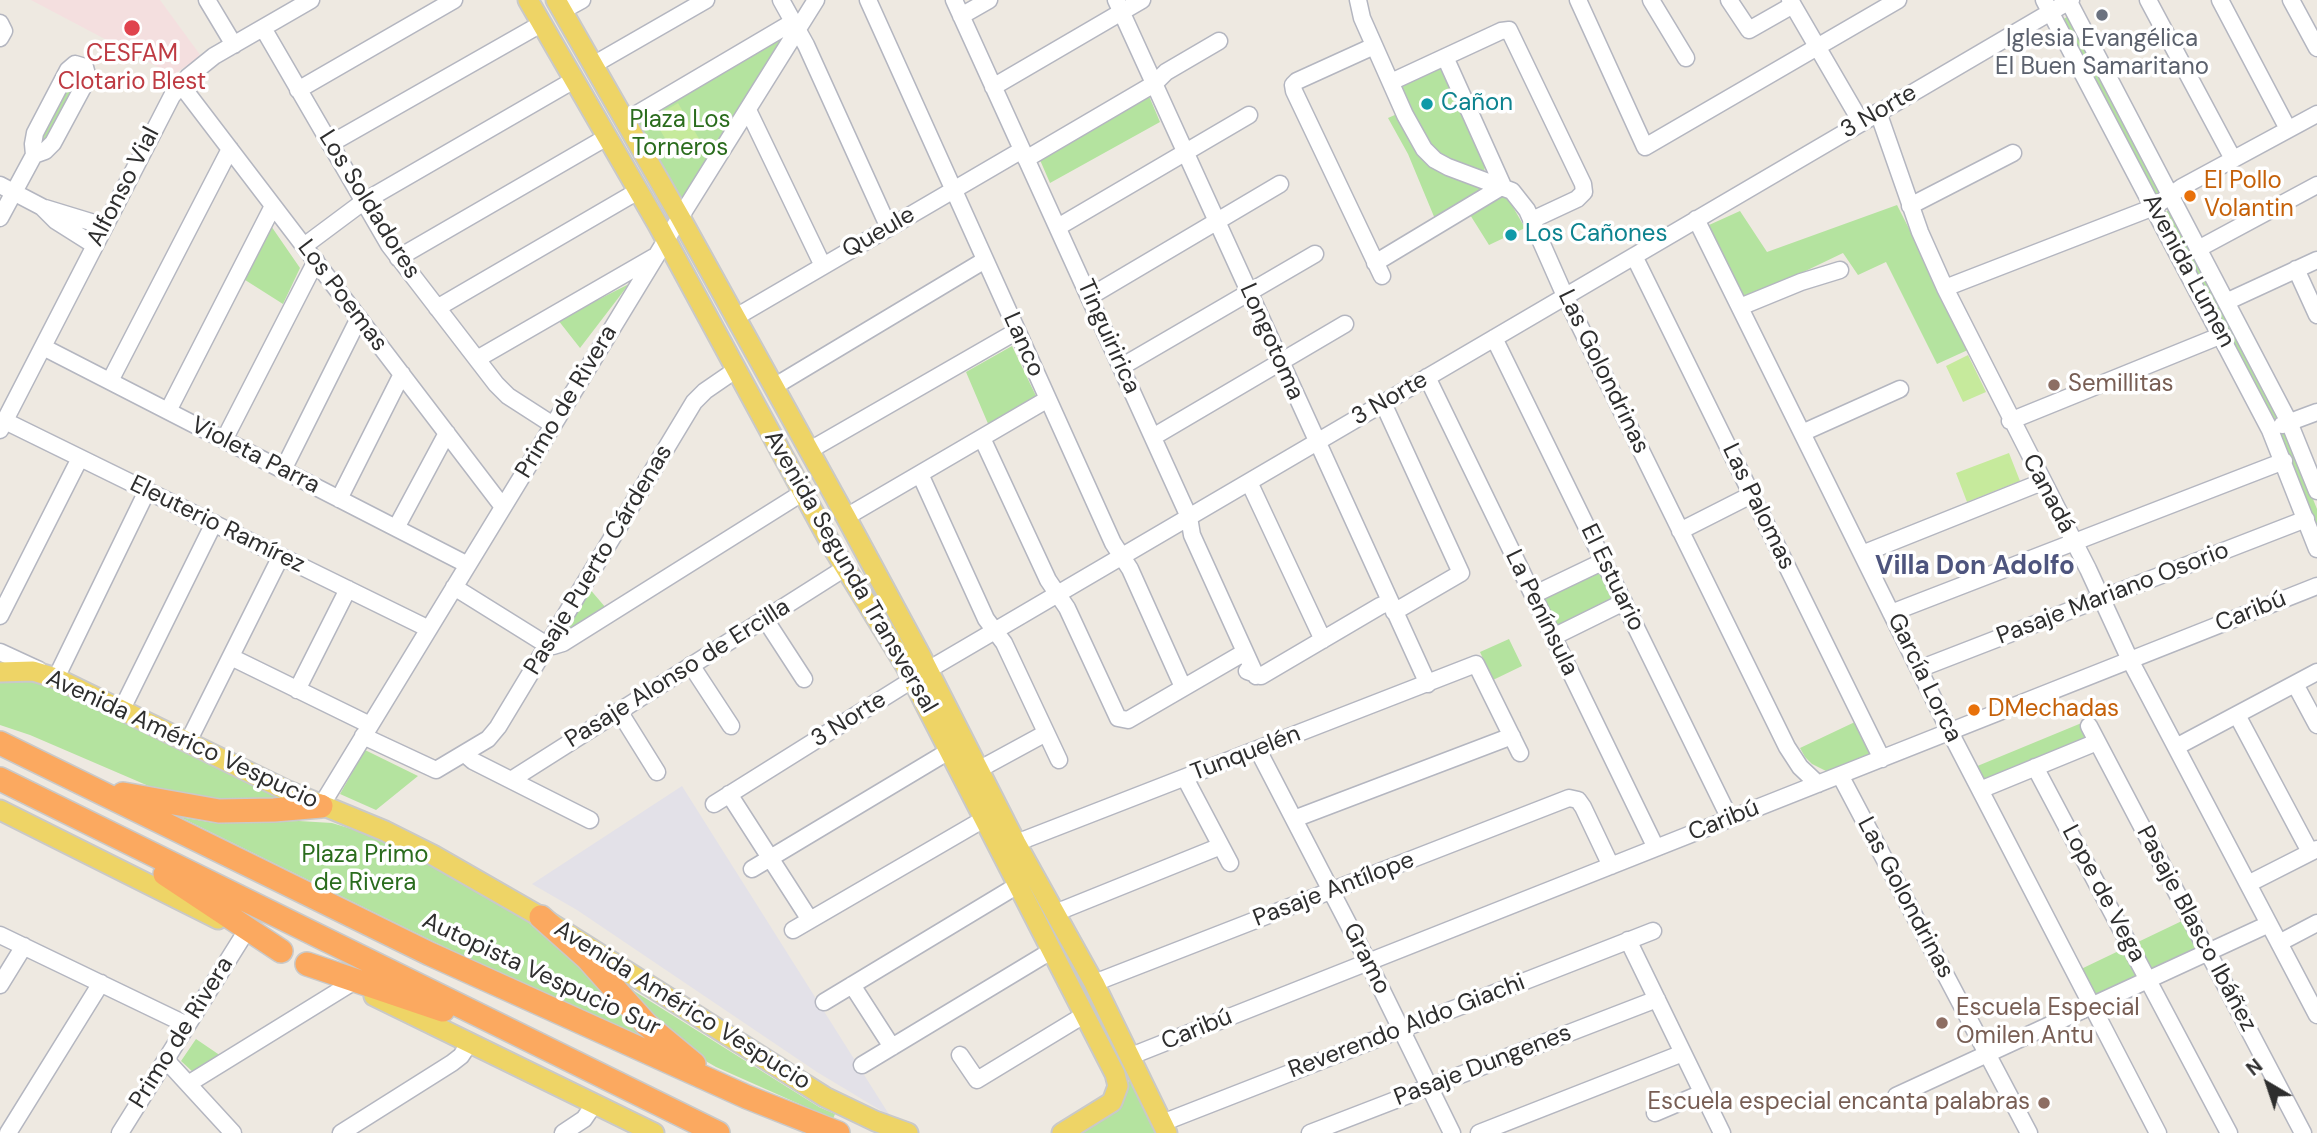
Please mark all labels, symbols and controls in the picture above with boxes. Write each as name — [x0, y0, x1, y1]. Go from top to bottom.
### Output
marker: Iglesia Evangélica El Buen Samaritano — [2094, 7, 2110, 23]
marker: CESFAM Clotario Blest — [122, 18, 142, 38]
place label: Iglesia Evangélica El Buen Samaritano — [1995, 26, 2209, 82]
place label: CESFAM Clotario Blest — [58, 41, 206, 97]
street label: 3 Norte — [1836, 79, 1922, 145]
place label: Cañon — [1441, 90, 1513, 118]
marker: Cañon — [1419, 96, 1435, 112]
park label: Plaza Los Torneros — [629, 107, 731, 163]
street label: Alfonso Vial — [82, 123, 166, 251]
street label: Los Soldadores — [312, 125, 426, 285]
place label: El Pollo Volantin — [2204, 168, 2294, 224]
marker: El Pollo Volantin — [2182, 188, 2198, 204]
street label: Avenida Lumen — [2135, 189, 2241, 353]
street label: Queule — [838, 201, 920, 265]
place label: Los Cañones — [1525, 221, 1668, 249]
marker: Los Cañones — [1503, 227, 1519, 243]
street label: Los Poemas — [291, 234, 393, 358]
street label: Tinguiririca — [1070, 275, 1146, 399]
street label: Longotoma — [1233, 279, 1309, 405]
street label: Las Golondrinas — [1551, 285, 1655, 459]
street label: Lanco — [996, 308, 1050, 382]
street label: Primo de Rivera — [510, 320, 624, 484]
street label: 3 Norte — [1347, 366, 1433, 432]
place label: Semillitas — [2068, 371, 2174, 399]
marker: Semillitas — [2046, 377, 2062, 393]
street label: Violeta Parra — [186, 411, 324, 501]
street label: Avenida Segunda Transversal — [757, 426, 943, 718]
street label: Las Palomas — [1715, 439, 1801, 575]
street label: Pasaje Puerto Cárdenas — [519, 440, 679, 680]
street label: Canadá — [2015, 450, 2081, 538]
street label: Eleuterio Ramírez — [125, 470, 309, 580]
street label: El Estuario — [1574, 520, 1650, 636]
street label: Pasaje Mariano Osorio — [1993, 536, 2233, 652]
street label: La Península — [1498, 546, 1584, 680]
district label: Villa Don Adolfo — [1875, 551, 2075, 583]
street label: Caribú — [2211, 585, 2291, 639]
street label: Pasaje Alonso de Ercilla — [560, 593, 796, 755]
street label: García Lorca — [1880, 609, 1968, 747]
street label: Avenida Américo Vespucio — [41, 664, 323, 816]
street label: 3 Norte — [806, 686, 892, 754]
place label: DMechadas — [1988, 696, 2119, 724]
marker: DMechadas — [1966, 702, 1982, 718]
street label: Tunquelén — [1187, 720, 1305, 788]
street label: Caribú — [1684, 794, 1764, 848]
street label: Las Golondrinas — [1850, 812, 1960, 984]
street label: Lope de Vega — [2055, 821, 2151, 967]
street label: Pasaje Blasco Ibáñez — [2130, 821, 2262, 1037]
park label: Plaza Primo de Rivera — [302, 842, 428, 898]
street label: Pasaje Antílope — [1249, 846, 1419, 934]
street label: Autopista Vespucio Sur — [417, 907, 665, 1043]
street label: Avenida Américo Vespucio — [548, 915, 816, 1097]
street label: Gramo — [1336, 919, 1396, 999]
street label: Primo de Rivera — [124, 952, 240, 1114]
street label: Reverendo Aldo Giachi — [1285, 969, 1529, 1085]
place label: Escuela Especial Omilen Antu — [1956, 995, 2140, 1051]
street label: Caribú — [1157, 1003, 1237, 1057]
marker: Escuela Especial Omilen Antu — [1934, 1015, 1950, 1031]
street label: Pasaje Dungenes — [1390, 1019, 1576, 1113]
north arrow — [2233, 1049, 2303, 1119]
text: N — [2241, 1053, 2268, 1081]
place label: Escuela especial encanta palabras — [1648, 1089, 2030, 1117]
marker: Escuela especial encanta palabras — [2036, 1095, 2052, 1111]

